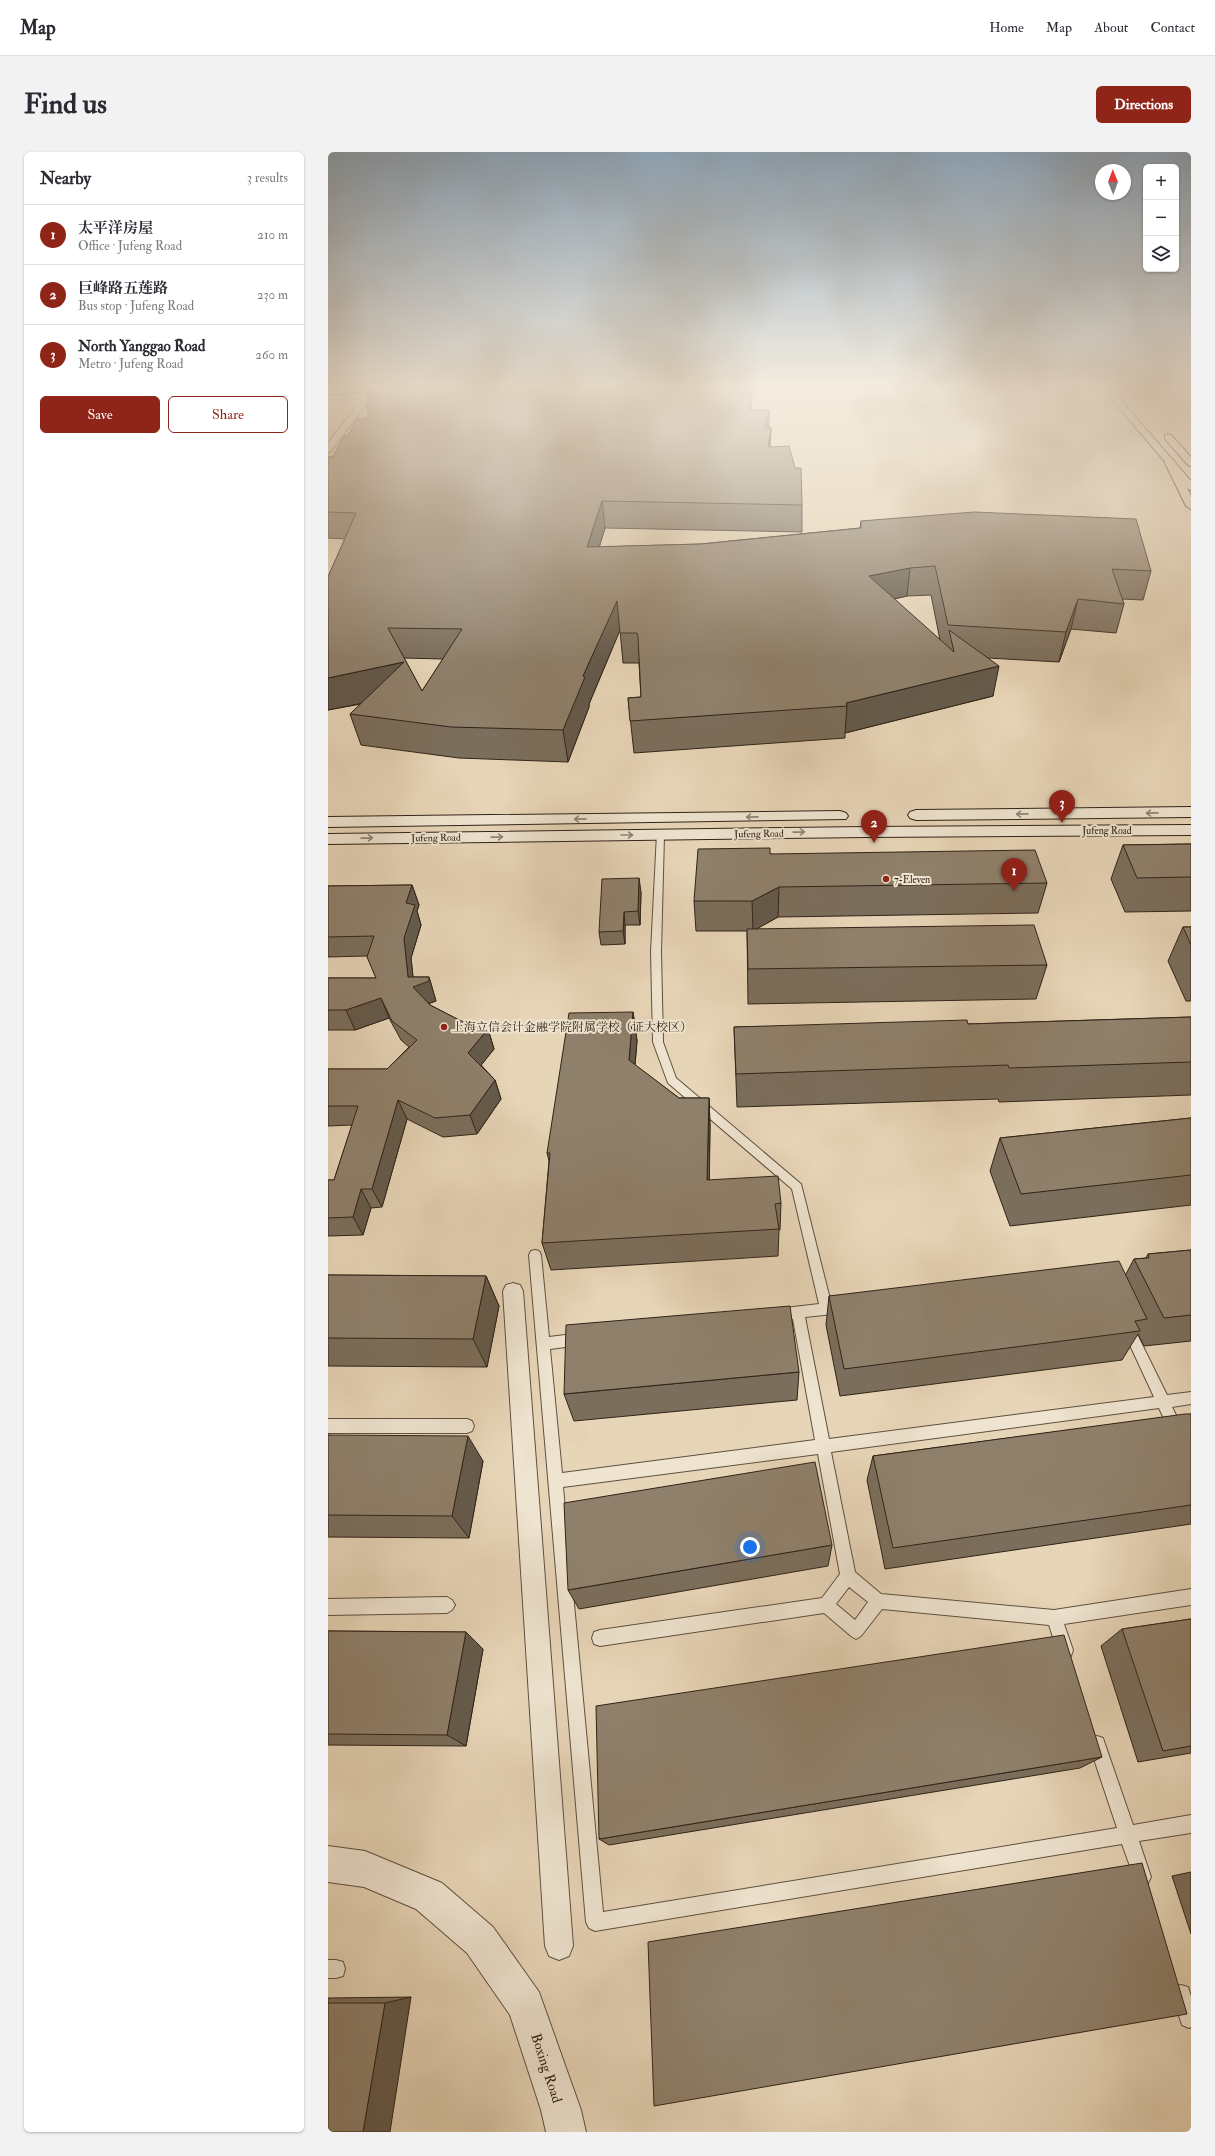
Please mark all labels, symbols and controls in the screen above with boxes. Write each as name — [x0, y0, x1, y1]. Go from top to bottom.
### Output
text: Map — [20, 16, 56, 40]
text: Home — [989, 19, 1024, 36]
text: Map — [1046, 19, 1072, 36]
text: About — [1094, 19, 1128, 36]
text: Contact — [1150, 19, 1195, 36]
button: Directions — [1096, 86, 1191, 123]
text: Find us — [24, 87, 107, 122]
north arrow — [1095, 164, 1131, 200]
map controls — [1143, 164, 1179, 272]
button: + — [1143, 164, 1179, 200]
text: Nearby — [40, 168, 91, 189]
text: 3 results — [247, 170, 288, 186]
button: − — [1143, 200, 1179, 236]
text: 太平洋房屋 — [78, 219, 153, 238]
text: 1 — [51, 227, 55, 243]
text: 210 m — [257, 227, 288, 243]
button: layers — [1143, 236, 1179, 272]
text: Office · Jufeng Road — [78, 238, 182, 254]
text: 巨峰路五莲路 — [78, 279, 168, 298]
text: 2 — [50, 287, 56, 303]
text: 230 m — [257, 287, 288, 303]
text: Bus stop · Jufeng Road — [78, 298, 194, 314]
text: North Yanggao Road — [78, 337, 205, 356]
text: 3 — [51, 347, 56, 363]
text: 260 m — [255, 347, 288, 363]
text: Metro · Jufeng Road — [78, 356, 183, 372]
button: Save — [40, 396, 160, 433]
button: Share — [168, 396, 288, 433]
pin: 3 — [1049, 790, 1075, 823]
one-way arrow — [1146, 809, 1159, 817]
pin: 2 — [861, 810, 887, 843]
one-way arrow — [1016, 810, 1029, 818]
one-way arrow — [746, 813, 759, 821]
one-way arrow — [574, 815, 587, 823]
street label: Jufeng Road — [1081, 825, 1132, 838]
street label: Jufeng Road — [733, 828, 784, 841]
one-way arrow — [792, 828, 805, 836]
one-way arrow — [620, 831, 633, 839]
street label: Jufeng Road — [410, 832, 461, 845]
one-way arrow — [490, 833, 503, 841]
one-way arrow — [360, 834, 373, 842]
pin: 1 — [1001, 858, 1027, 891]
marker: 7-Eleven — [881, 874, 891, 884]
place label: 7-Eleven — [894, 874, 930, 886]
place label: 上海立信会计金融学院附属学校（证大校区） — [452, 1020, 692, 1035]
marker: 上海立信会计金融学院附属学校（证大校区） — [439, 1022, 449, 1032]
your location — [740, 1537, 760, 1557]
street label: Boxing Road — [527, 2031, 566, 2105]

